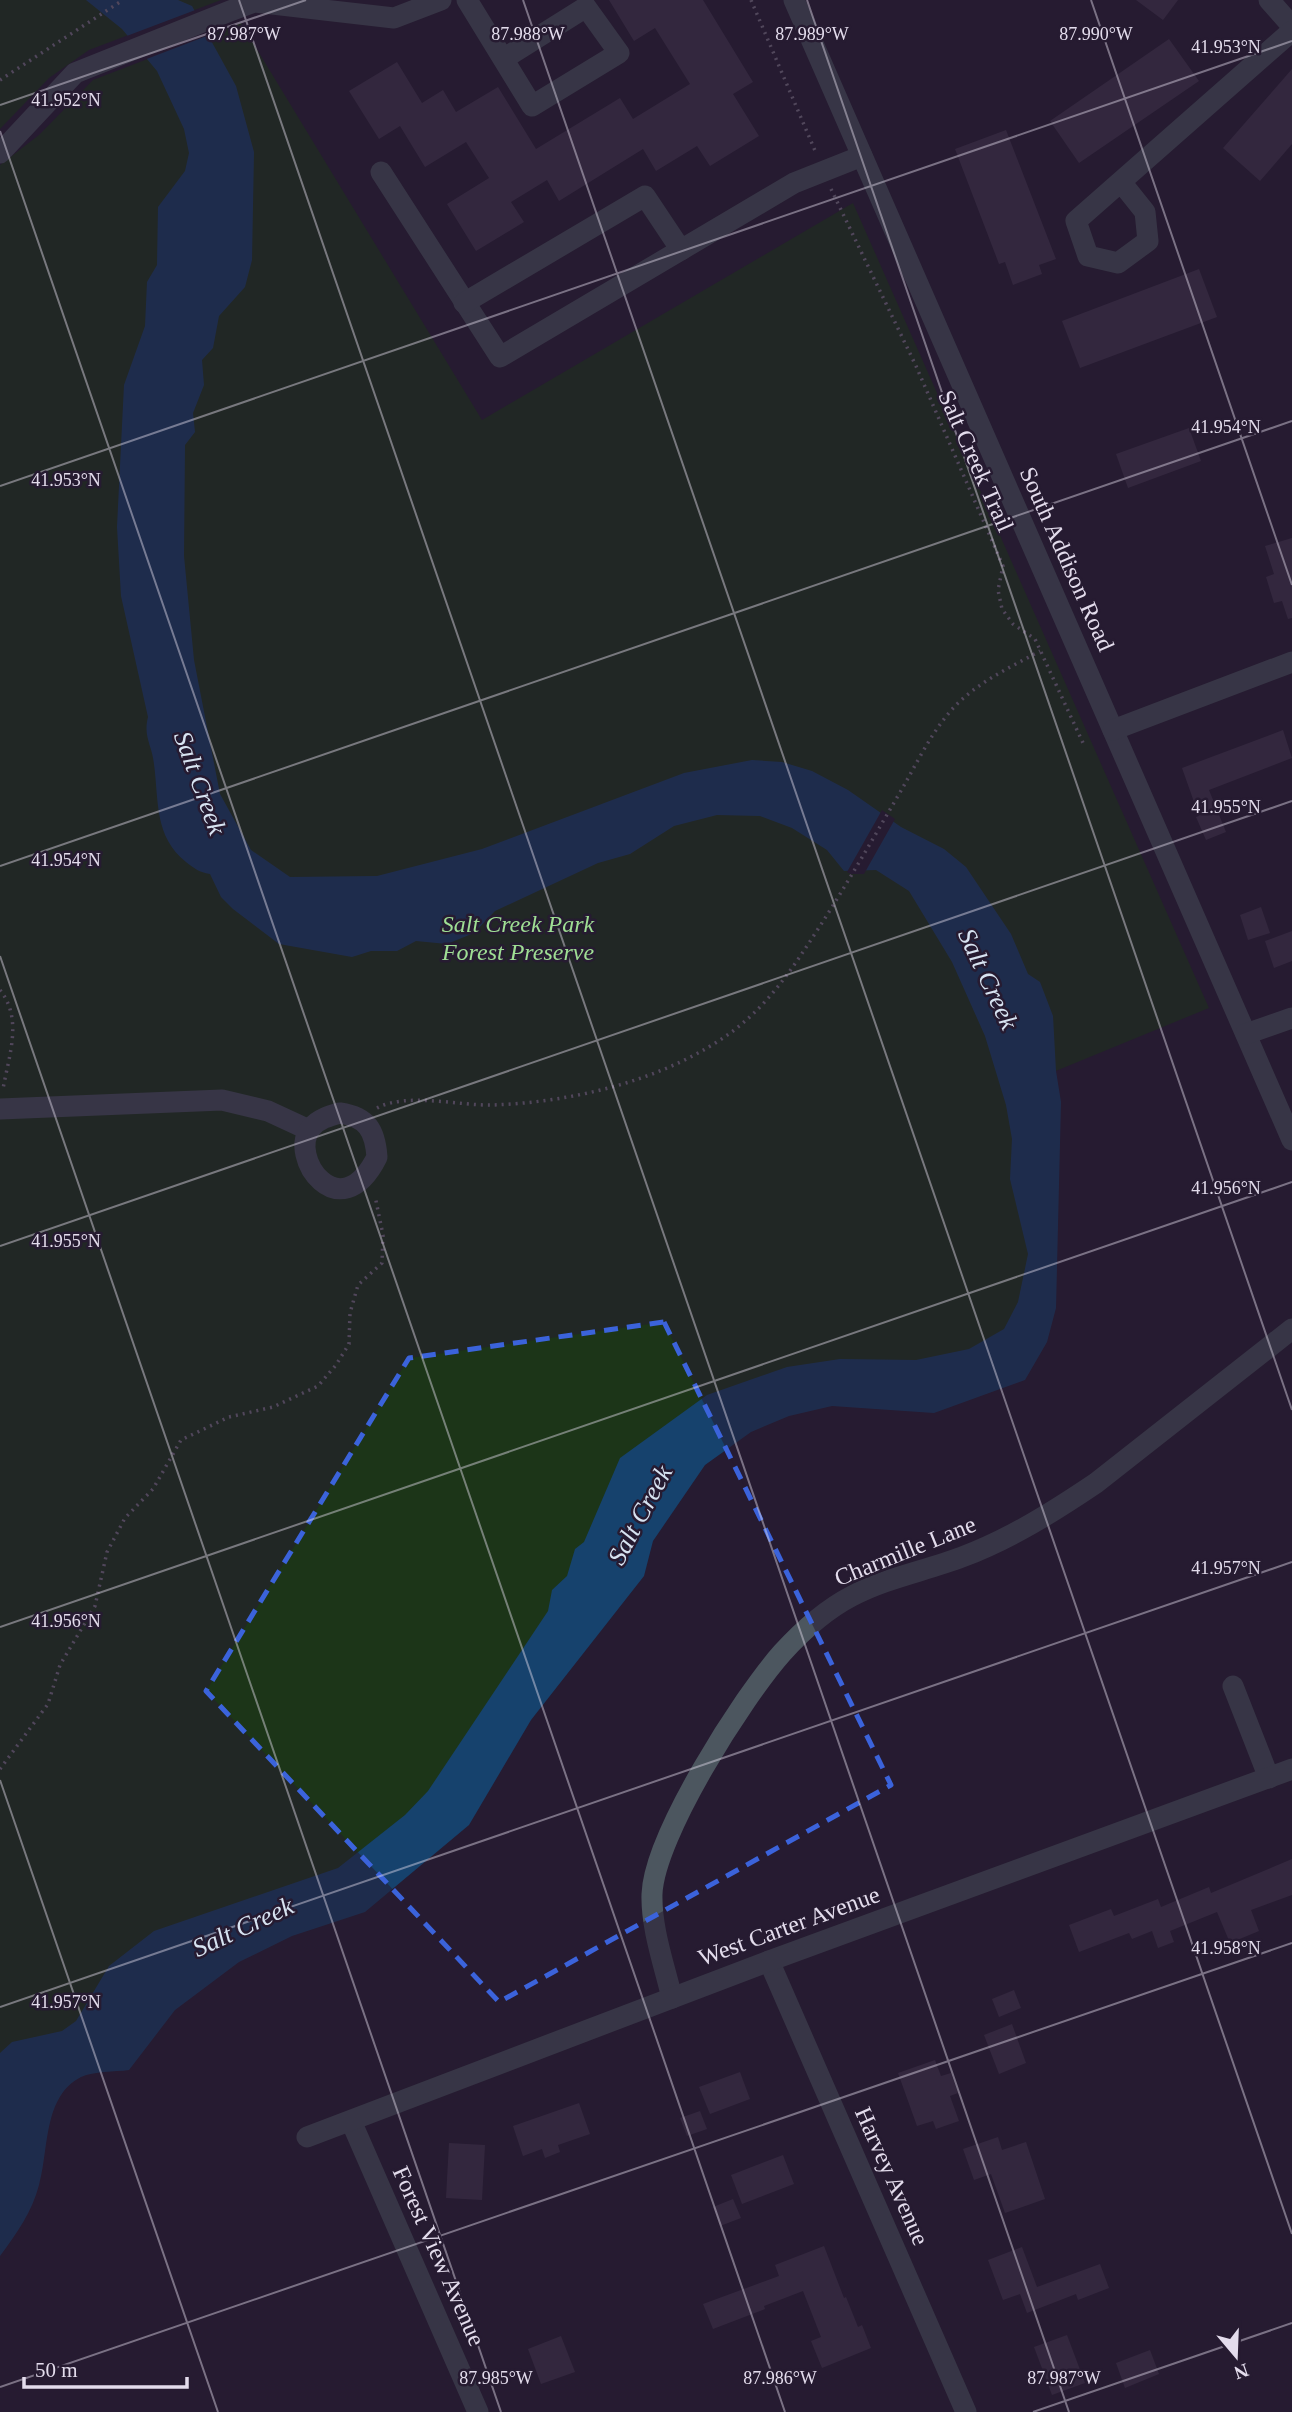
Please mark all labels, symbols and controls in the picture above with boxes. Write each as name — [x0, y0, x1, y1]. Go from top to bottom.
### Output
text: 87.987°W — [207, 24, 281, 44]
text: 87.988°W — [491, 24, 565, 44]
text: 87.989°W — [775, 24, 849, 44]
text: 87.990°W — [1059, 24, 1133, 44]
text: 41.953°N — [1191, 37, 1261, 57]
text: 41.952°N — [31, 90, 101, 110]
street label: Salt Creek Trail — [933, 386, 1019, 536]
text: 41.954°N — [1191, 417, 1261, 437]
street label: South Addison Road — [1015, 463, 1119, 655]
text: 41.953°N — [31, 470, 101, 490]
water label: Salt Creek — [168, 727, 232, 839]
text: 41.955°N — [1191, 797, 1261, 817]
text: 41.954°N — [31, 850, 101, 870]
park label: Salt Creek Park Forest Preserve — [441, 911, 595, 965]
water label: Salt Creek — [952, 924, 1024, 1035]
text: 41.956°N — [1191, 1178, 1261, 1198]
text: 41.955°N — [31, 1231, 101, 1251]
water label: Salt Creek — [602, 1460, 678, 1570]
street label: Charmille Lane — [831, 1511, 979, 1591]
text: 41.957°N — [1191, 1558, 1261, 1578]
text: 41.956°N — [31, 1611, 101, 1631]
street label: West Carter Avenue — [695, 1881, 883, 1971]
water label: Salt Creek — [188, 1891, 299, 1963]
text: 41.958°N — [1191, 1938, 1261, 1958]
text: 41.957°N — [31, 1992, 101, 2012]
street label: Harvey Avenue — [850, 2103, 934, 2249]
street label: Forest View Avenue — [388, 2162, 490, 2350]
north arrow — [1201, 2321, 1271, 2391]
scale bar — [24, 2346, 187, 2390]
text: 50 m — [35, 2358, 78, 2382]
text: N — [1231, 2359, 1251, 2384]
text: 87.985°W — [459, 2368, 533, 2388]
text: 87.986°W — [743, 2368, 817, 2388]
text: 87.987°W — [1027, 2368, 1101, 2388]

